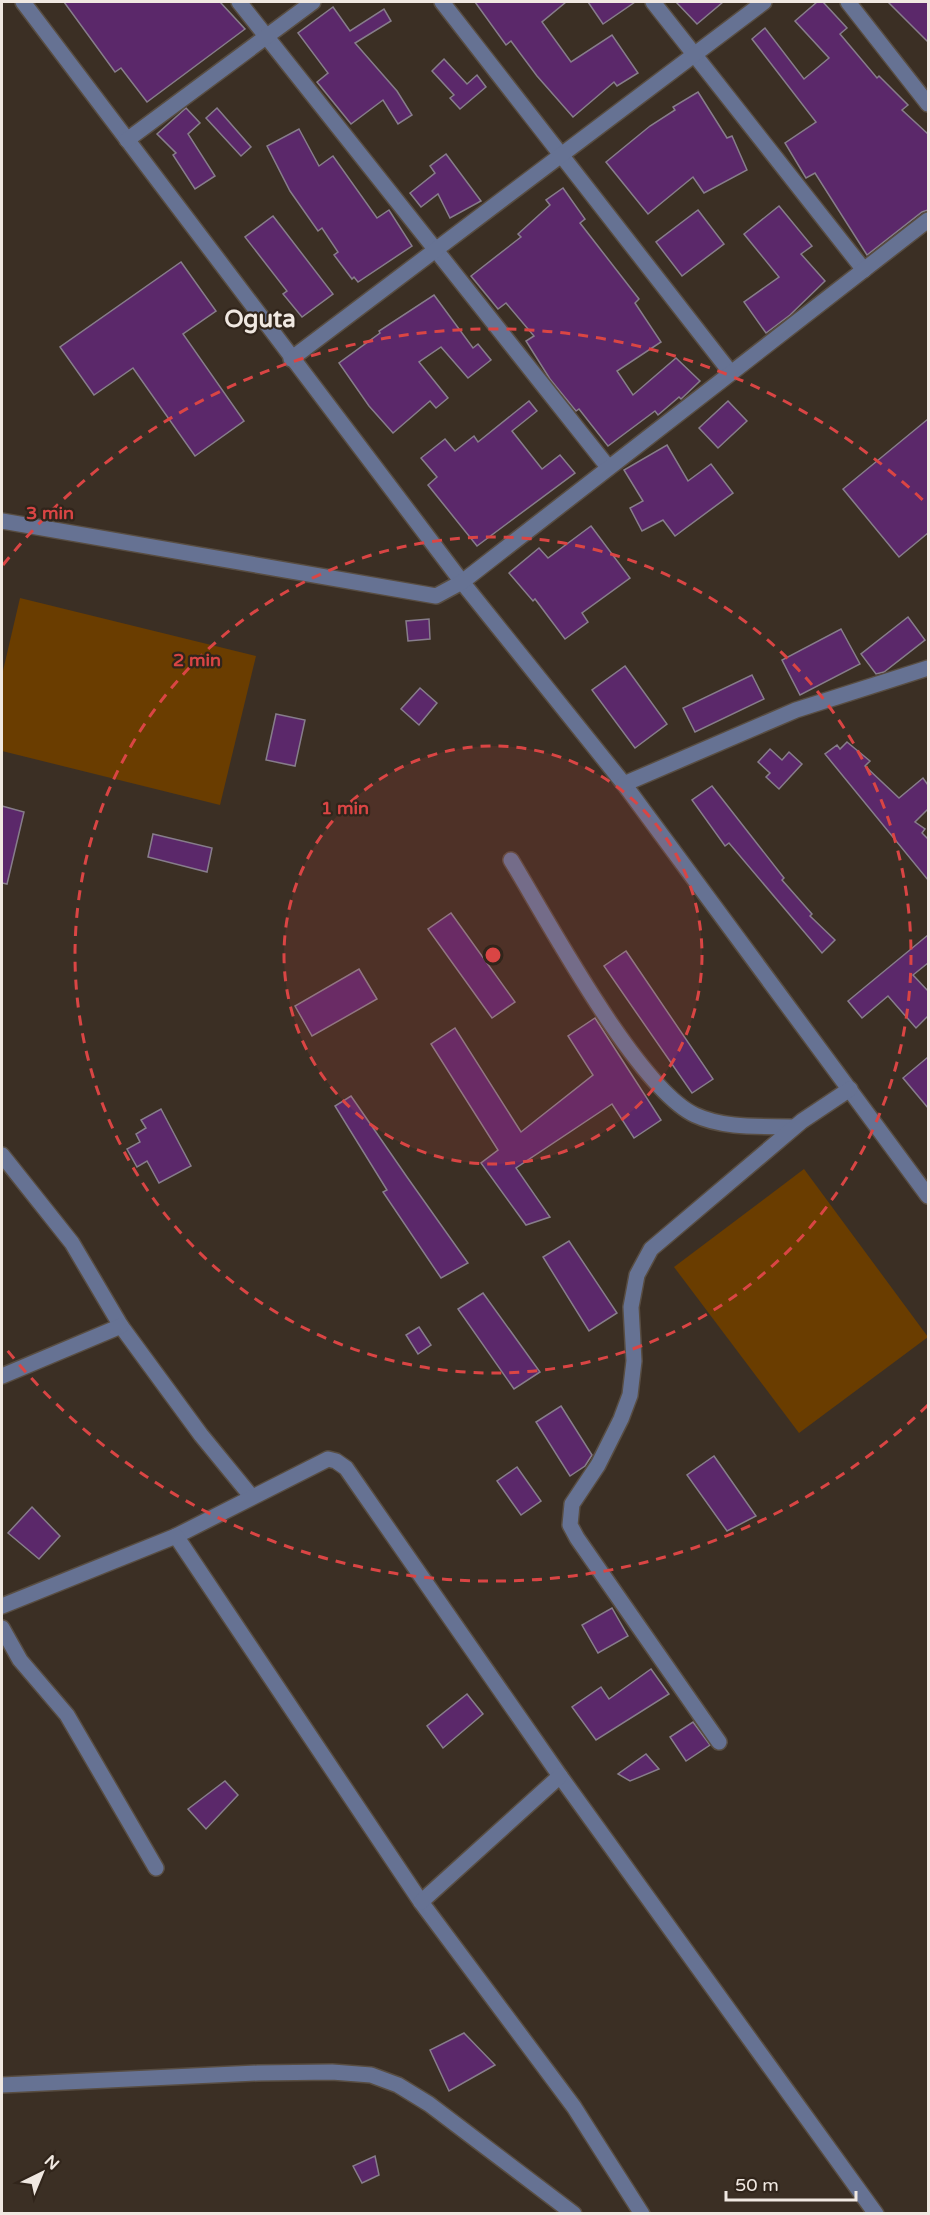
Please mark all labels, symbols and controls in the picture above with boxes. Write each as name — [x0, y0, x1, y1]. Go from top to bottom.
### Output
district label: Oguta — [224, 305, 296, 334]
text: 3 min — [26, 502, 74, 524]
text: 2 min — [173, 649, 221, 671]
text: 1 min — [321, 797, 369, 819]
centre of rings — [483, 945, 503, 965]
north arrow — [12, 2143, 72, 2203]
text: N — [40, 2151, 63, 2174]
scale bar — [726, 2164, 856, 2202]
text: 50 m — [735, 2174, 779, 2196]

